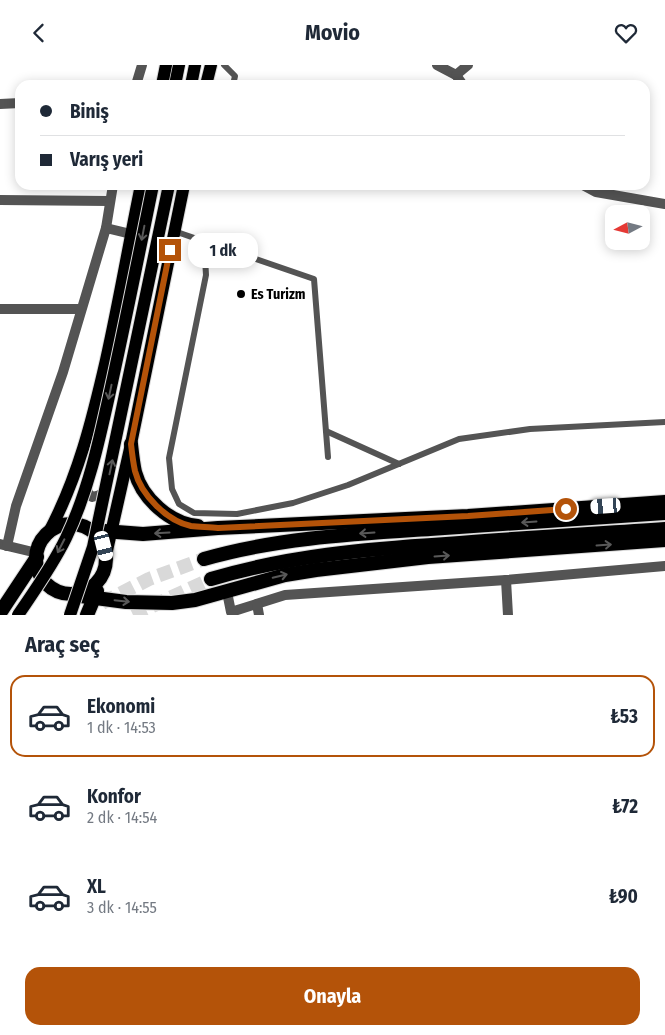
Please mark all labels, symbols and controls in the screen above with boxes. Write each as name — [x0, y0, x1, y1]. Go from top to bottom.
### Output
icon: back — [25, 19, 53, 47]
text: Movio — [305, 19, 360, 46]
icon: heart — [612, 19, 640, 47]
text: Biniş — [70, 100, 109, 123]
text: Varış yeri — [70, 148, 143, 171]
north arrow — [605, 205, 650, 250]
map controls — [605, 205, 650, 250]
one-way arrow — [138, 224, 147, 240]
callout: 1 dk — [188, 233, 258, 267]
route end — [159, 239, 181, 261]
text: 1 dk — [210, 241, 236, 260]
place label: Es Turizm — [251, 286, 306, 303]
marker: Es Turizm — [235, 288, 247, 300]
one-way arrow — [104, 383, 114, 399]
one-way arrow — [107, 459, 116, 475]
car — [590, 497, 621, 515]
route start — [555, 498, 577, 520]
one-way arrow — [521, 518, 537, 527]
one-way arrow — [359, 528, 375, 537]
one-way arrow — [155, 529, 171, 538]
car — [93, 530, 114, 562]
one-way arrow — [56, 539, 66, 554]
one-way arrow — [595, 540, 611, 549]
one-way arrow — [433, 552, 449, 561]
one-way arrow — [272, 571, 288, 580]
one-way arrow — [113, 596, 129, 606]
text: Araç seç — [25, 631, 100, 658]
icon: car — [27, 694, 72, 739]
text: Ekonomi — [87, 695, 155, 718]
text: ₺53 — [610, 705, 638, 728]
text: 1 dk · 14:53 — [87, 718, 156, 737]
icon: car — [27, 784, 72, 829]
text: Konfor — [87, 785, 141, 808]
text: ₺72 — [612, 795, 638, 818]
text: 2 dk · 14:54 — [87, 808, 157, 827]
icon: car — [27, 874, 72, 919]
text: XL — [87, 875, 106, 898]
text: ₺90 — [609, 885, 638, 908]
text: 3 dk · 14:55 — [87, 898, 157, 917]
button: Onayla — [25, 967, 640, 1025]

